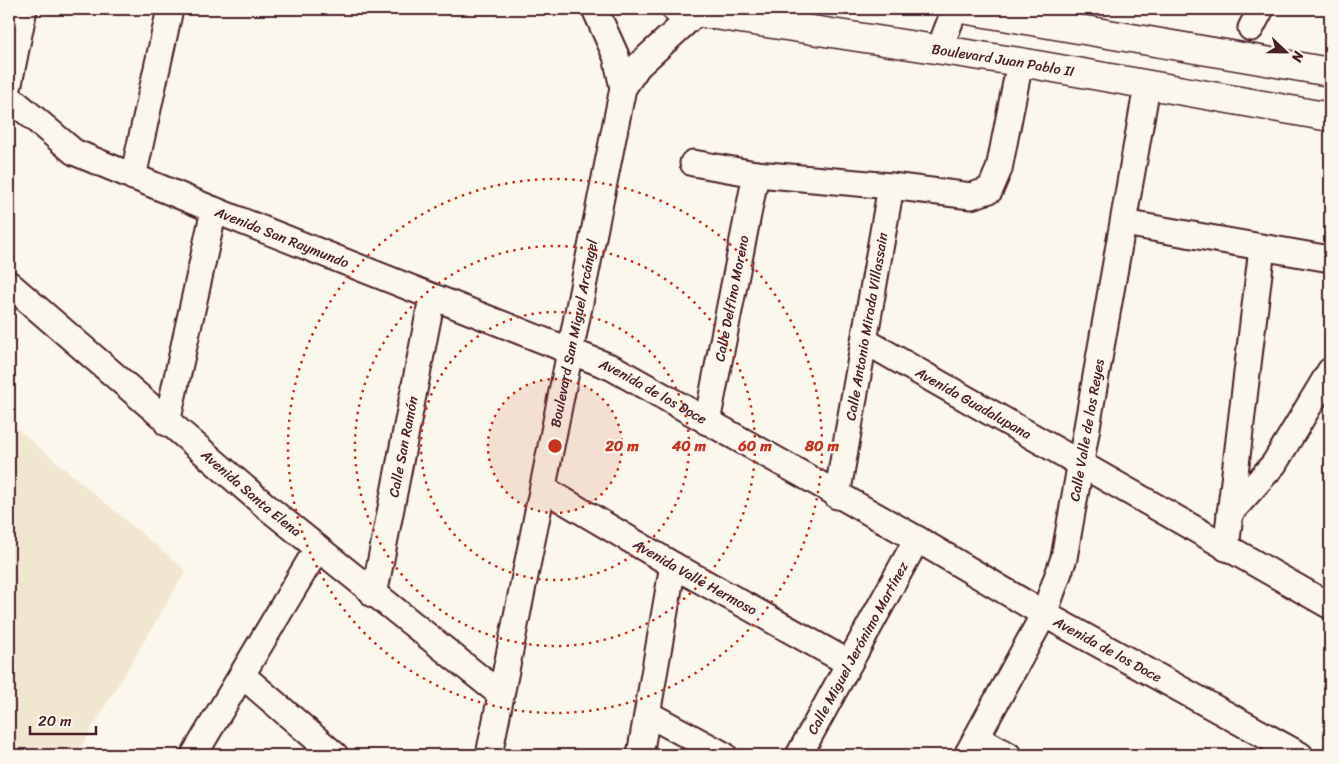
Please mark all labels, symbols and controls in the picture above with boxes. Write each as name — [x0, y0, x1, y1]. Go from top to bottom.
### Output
north arrow — [1262, 28, 1312, 78]
street label: Boulevard Juan Pablo II — [930, 37, 1077, 85]
text: N — [1284, 47, 1311, 66]
street label: Avenida San Raymundo — [210, 199, 353, 275]
street label: Calle Antonio Mirada Villassain — [838, 230, 896, 423]
street label: Calle Delfino Moreno — [707, 233, 757, 364]
street label: Boulevard San Miguel Arcángel — [543, 236, 606, 430]
street label: Avenida de los Doce — [594, 351, 712, 432]
street label: Calle Valle de los Reyes — [1062, 357, 1112, 503]
street label: Avenida Guadalupana — [910, 360, 1036, 447]
street label: Calle San Ramón — [381, 394, 426, 500]
text: 20 m — [604, 433, 639, 459]
text: 40 m — [671, 433, 707, 459]
text: 60 m — [737, 433, 772, 459]
text: 80 m — [804, 433, 839, 459]
centre of rings — [546, 437, 564, 455]
street label: Avenida Santa Elena — [194, 442, 307, 543]
street label: Avenida Valle Hermoso — [627, 532, 762, 623]
street label: Calle Miguel Jerónimo Martínez — [800, 557, 916, 739]
street label: Avenida de los Doce — [1048, 609, 1166, 690]
scale bar — [30, 704, 96, 736]
text: 20 m — [38, 708, 72, 734]

